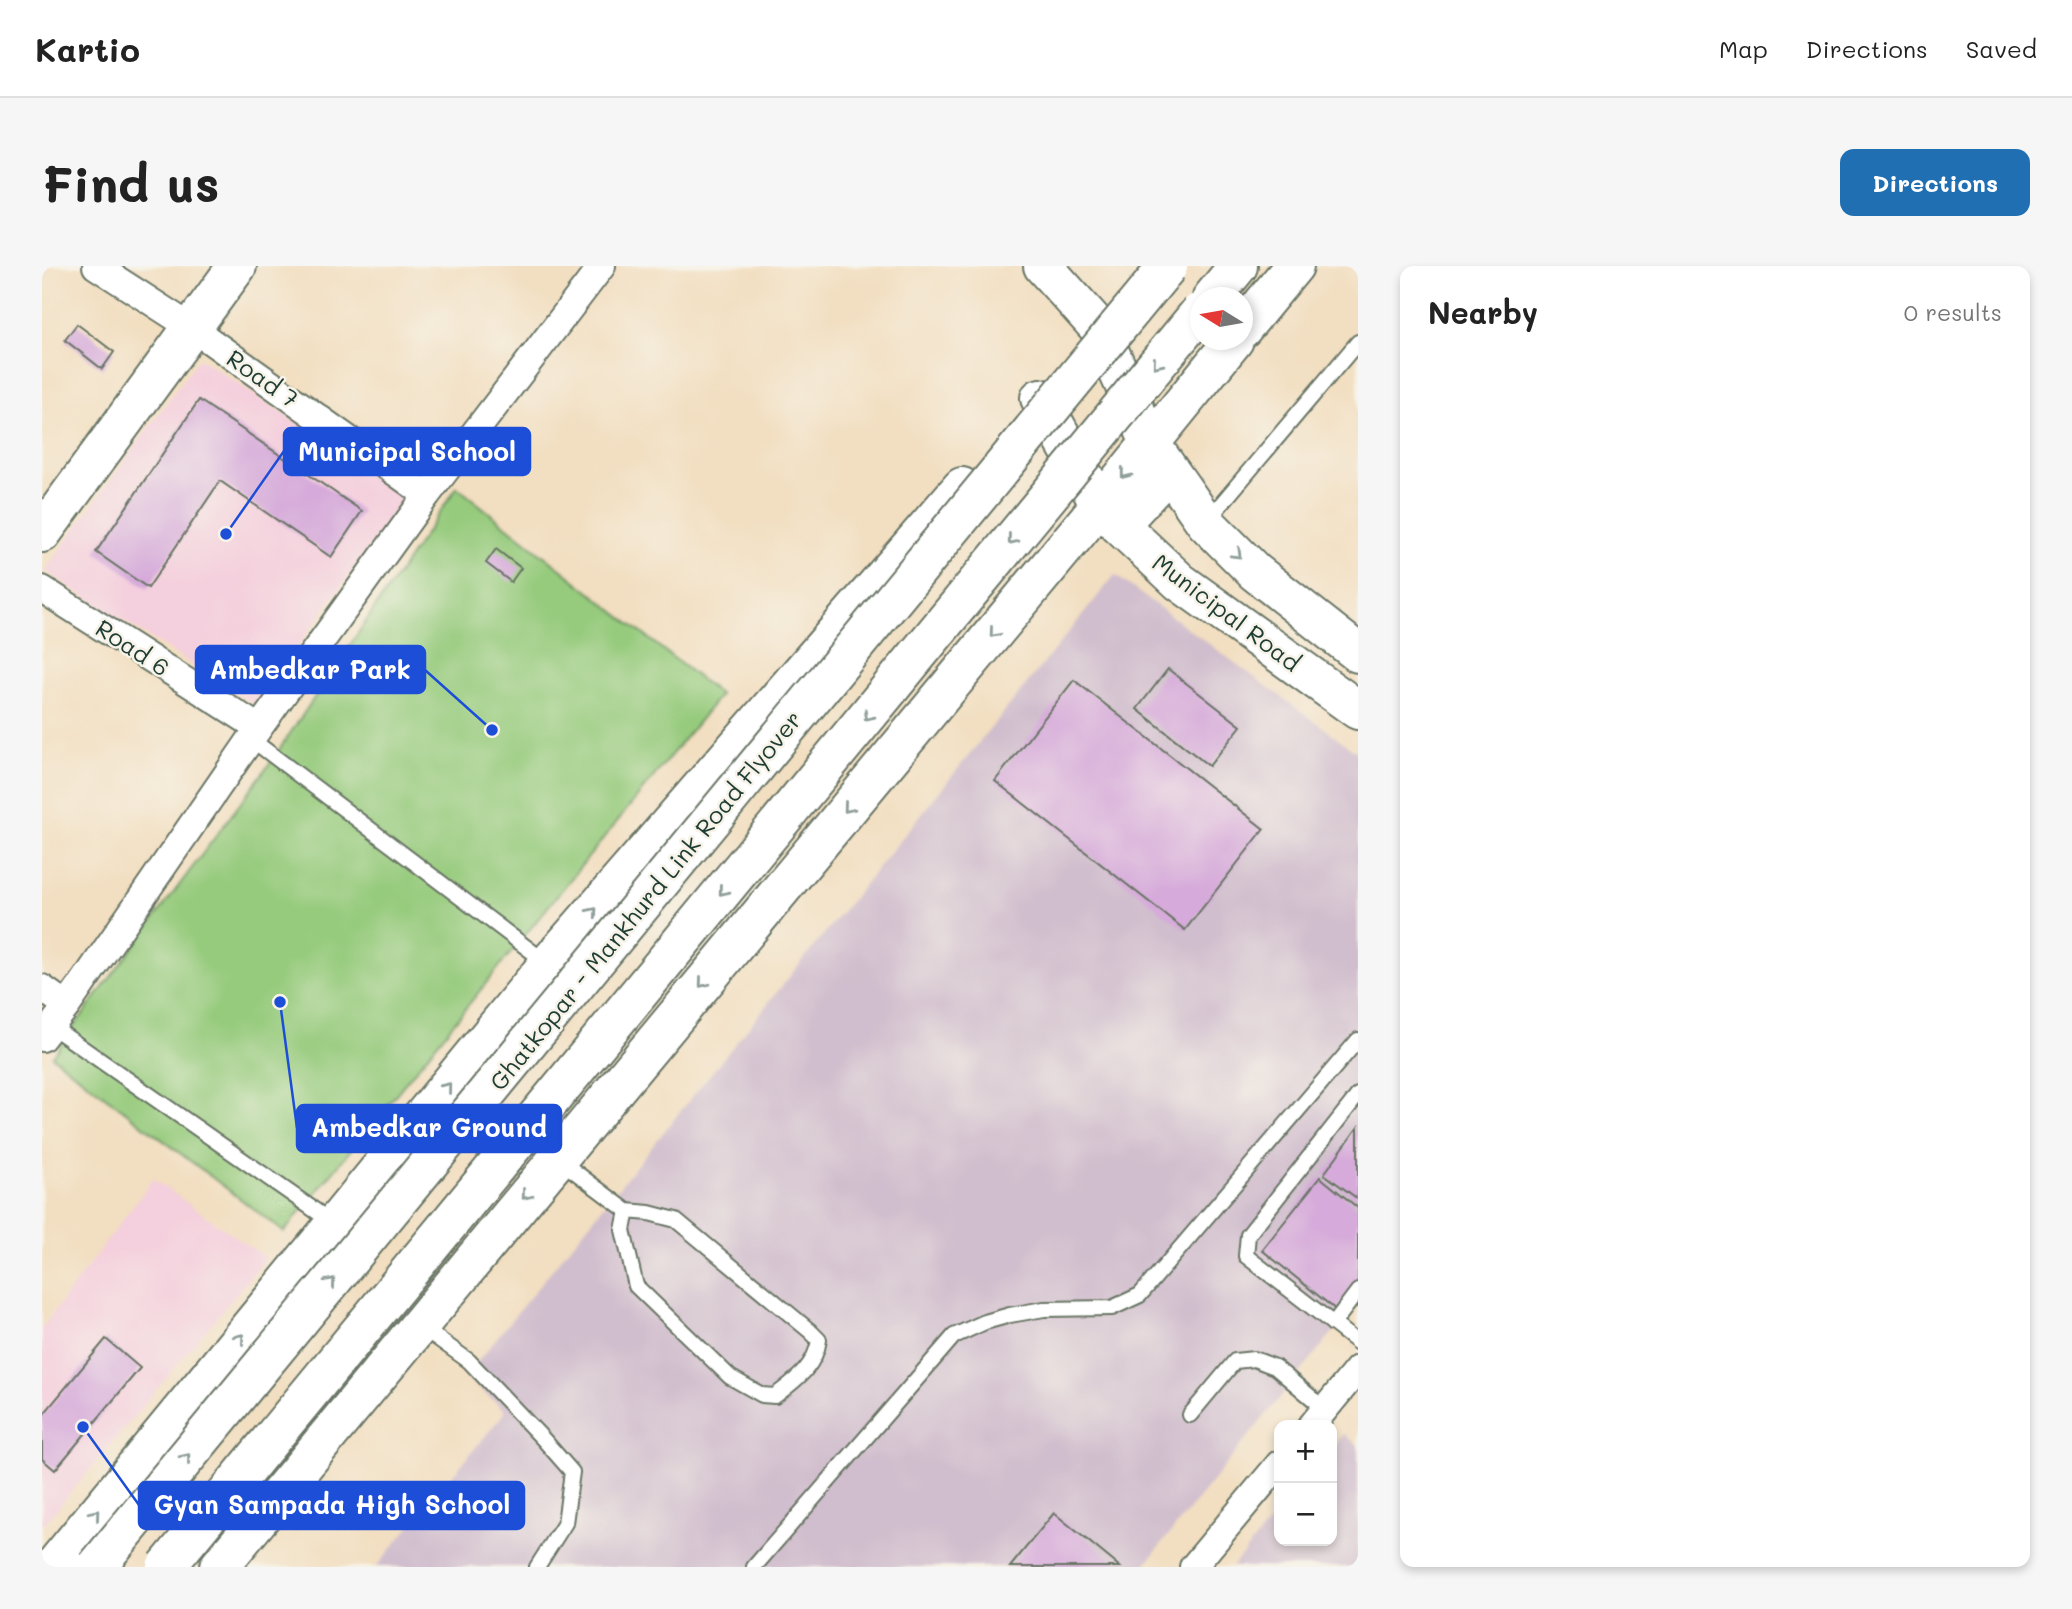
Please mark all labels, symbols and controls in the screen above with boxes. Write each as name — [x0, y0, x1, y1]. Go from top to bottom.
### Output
text: Kartio — [35, 27, 140, 70]
text: Map — [1719, 33, 1768, 64]
text: Directions — [1806, 33, 1928, 64]
text: Saved — [1966, 33, 2037, 64]
button: Directions — [1840, 149, 2030, 216]
text: Find us — [42, 151, 220, 214]
north arrow — [1190, 287, 1253, 350]
text: Nearby — [1428, 292, 1538, 332]
text: 0 results — [1904, 297, 2002, 327]
street label: Road 7 — [221, 342, 305, 414]
one-way arrow — [1153, 356, 1165, 369]
callout: Municipal School — [284, 428, 530, 475]
text: Municipal School — [298, 434, 516, 468]
one-way arrow — [1120, 466, 1133, 479]
one-way arrow — [1008, 532, 1021, 545]
one-way arrow — [1228, 545, 1241, 558]
street label: Municipal Road — [1147, 546, 1307, 678]
street label: Road 6 — [90, 612, 176, 682]
one-way arrow — [990, 625, 1002, 638]
callout: Ambedkar Park — [196, 646, 425, 693]
text: Ambedkar Park — [209, 652, 411, 686]
street label: Ghatkopar - Mankhurd Link Road Flyover — [482, 704, 808, 1096]
one-way arrow — [864, 707, 876, 720]
one-way arrow — [844, 799, 856, 812]
one-way arrow — [719, 883, 731, 896]
one-way arrow — [585, 908, 597, 921]
one-way arrow — [699, 974, 711, 987]
one-way arrow — [439, 1082, 451, 1095]
callout: Ambedkar Ground — [297, 1105, 561, 1152]
text: Ambedkar Ground — [311, 1110, 547, 1144]
one-way arrow — [522, 1187, 534, 1200]
one-way arrow — [322, 1278, 335, 1290]
one-way arrow — [232, 1334, 244, 1347]
map controls — [1274, 1420, 1337, 1546]
button: + — [1274, 1420, 1337, 1483]
one-way arrow — [178, 1453, 190, 1466]
callout: Gyan Sampada High School — [139, 1482, 524, 1529]
button: − — [1274, 1483, 1337, 1546]
text: Gyan Sampada High School — [154, 1487, 510, 1521]
one-way arrow — [87, 1509, 99, 1522]

